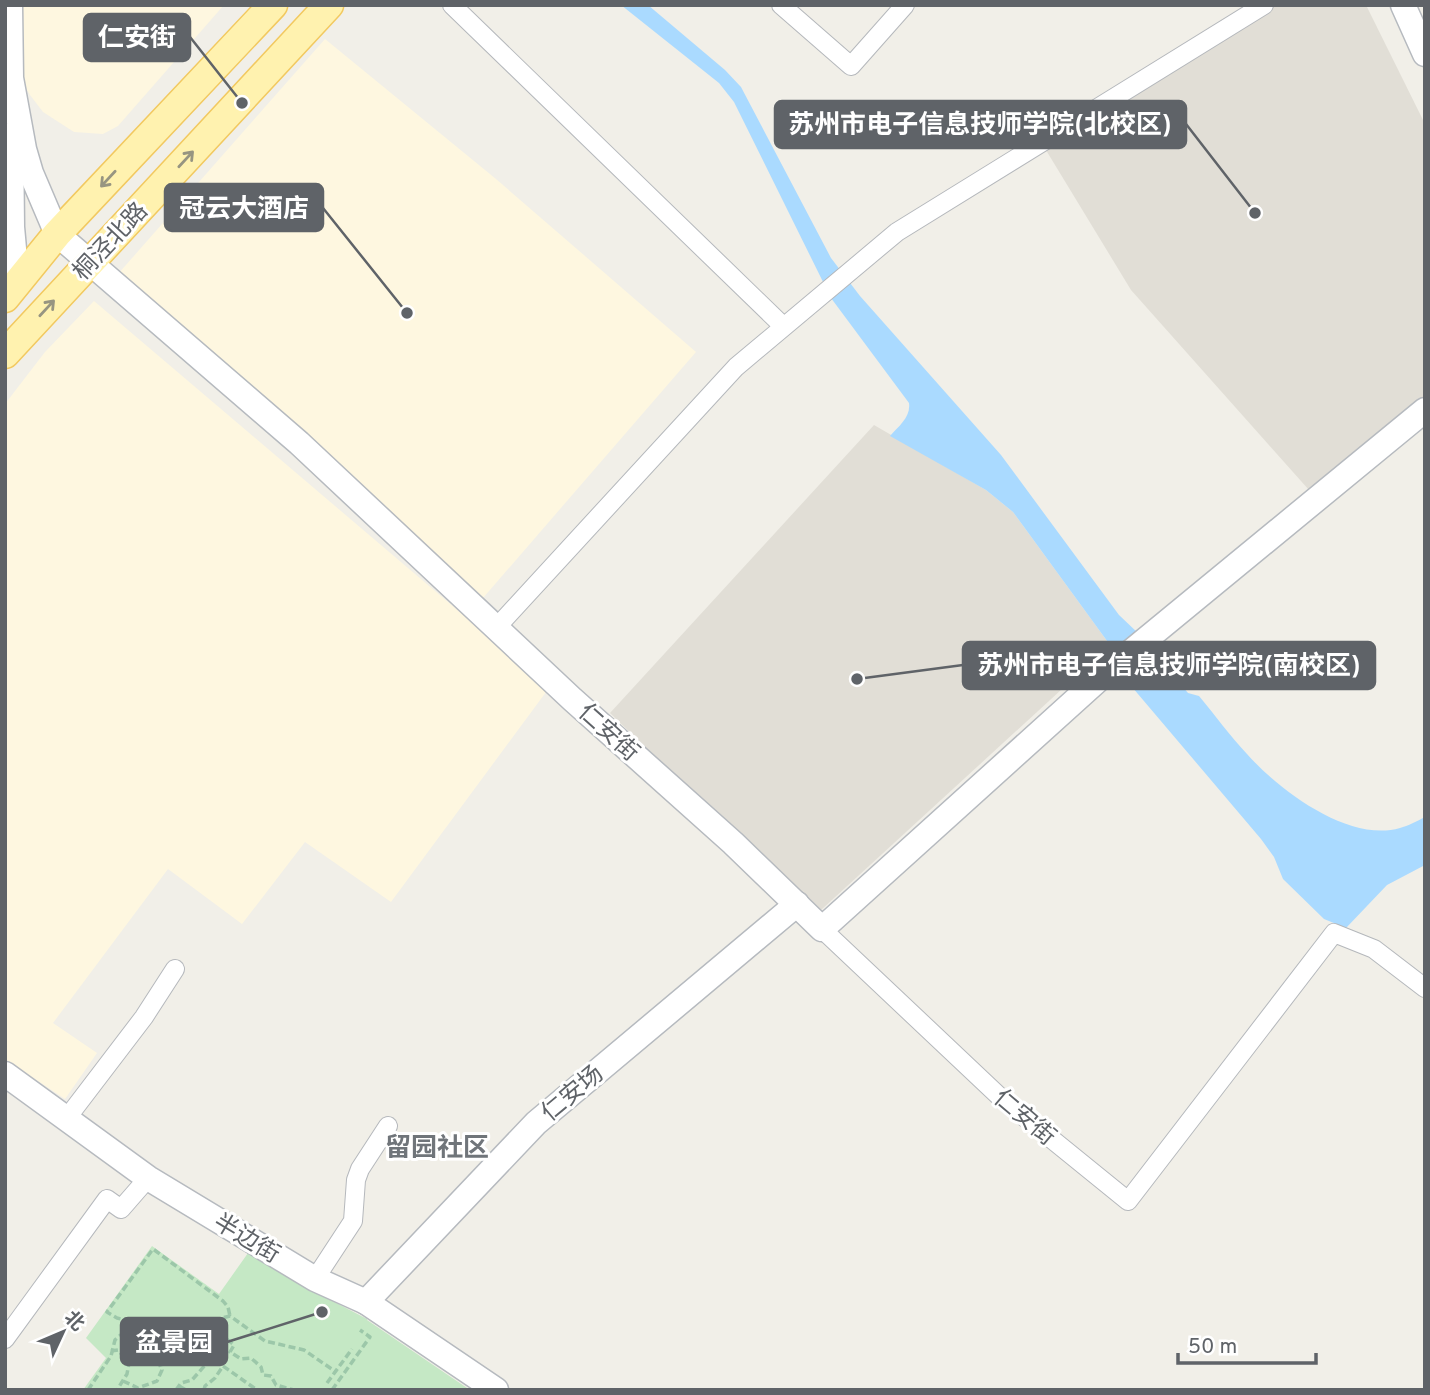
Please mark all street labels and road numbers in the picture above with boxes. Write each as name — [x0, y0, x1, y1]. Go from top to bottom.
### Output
street label: 桐泾北路 — [68, 197, 155, 288]
street label: 仁安街 — [571, 698, 644, 769]
street label: 仁安场 — [536, 1060, 611, 1129]
street label: 仁安街 — [986, 1084, 1061, 1153]
street label: 半边街 — [207, 1208, 285, 1271]

